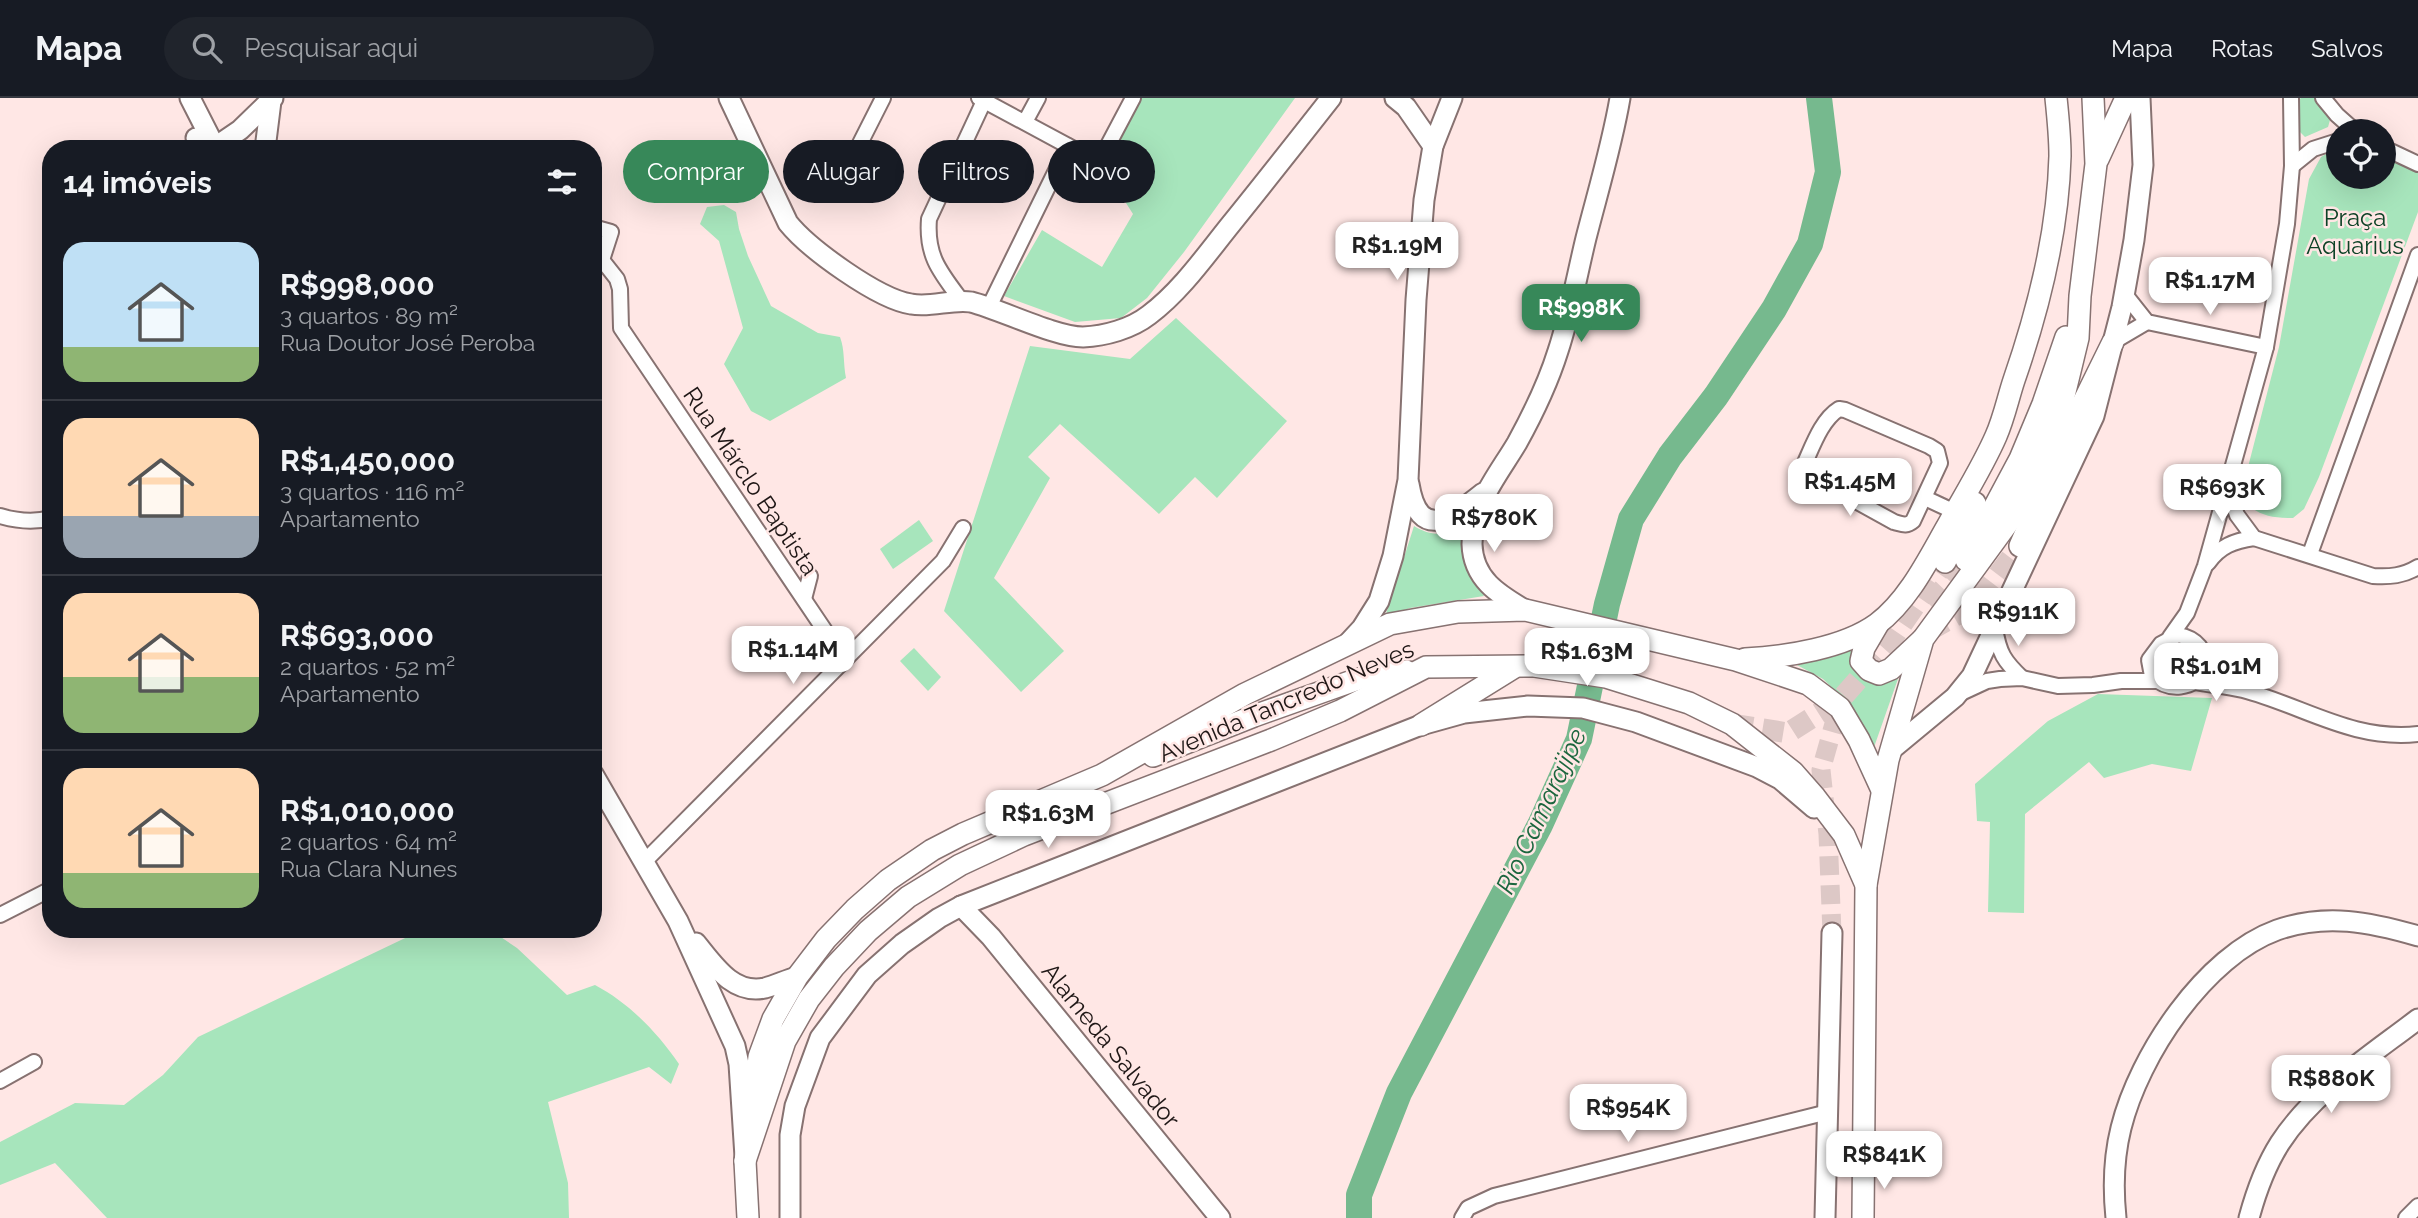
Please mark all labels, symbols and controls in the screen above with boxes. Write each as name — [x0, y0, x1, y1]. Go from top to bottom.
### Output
search box — [164, 17, 654, 80]
text: Mapa — [35, 29, 122, 68]
icon: search — [188, 29, 226, 67]
text: Pesquisar aqui — [244, 33, 418, 63]
text: Mapa — [2111, 34, 2173, 63]
text: Rotas — [2211, 34, 2273, 63]
text: Salvos — [2311, 34, 2383, 63]
map controls — [2326, 119, 2396, 189]
button: locate — [2326, 119, 2396, 189]
chip: Comprar — [623, 140, 769, 203]
chip: Alugar — [783, 140, 904, 203]
chip: Filtros — [918, 140, 1034, 203]
chip: Novo — [1048, 140, 1155, 203]
icon: filters — [543, 163, 581, 201]
text: 14 imóveis — [63, 165, 212, 200]
park label: Praça Aquarius — [2306, 203, 2404, 260]
pin: R$1.19M — [1332, 222, 1462, 282]
text: R$1.19M — [1351, 231, 1443, 258]
pin: R$1.17M — [2145, 258, 2275, 317]
text: R$1.17M — [2165, 266, 2255, 293]
text: R$998,000 — [280, 267, 435, 302]
icon: home — [119, 270, 203, 354]
pin: R$998K — [1524, 285, 1638, 344]
text: R$998K — [1538, 293, 1624, 320]
text: 3 quartos · 89 m² — [280, 302, 458, 329]
text: Rua Doutor José Peroba — [280, 329, 535, 356]
street label: Rua Márclo Baptista — [677, 381, 825, 581]
text: R$1,450,000 — [280, 443, 455, 478]
icon: home — [119, 446, 203, 530]
pin: R$1.45M — [1785, 458, 1915, 518]
pin: R$693K — [2165, 464, 2279, 524]
text: R$1.45M — [1804, 467, 1896, 494]
text: R$693K — [2179, 473, 2265, 500]
text: 3 quartos · 116 m² — [280, 478, 464, 505]
pin: R$780K — [1437, 494, 1551, 554]
text: R$780K — [1451, 503, 1537, 530]
text: Apartamento — [280, 505, 420, 532]
pin: R$911K — [1961, 588, 2075, 648]
text: R$911K — [1977, 597, 2059, 624]
text: R$693,000 — [280, 618, 434, 653]
icon: home — [119, 621, 203, 705]
pin: R$1.14M — [728, 626, 858, 686]
pin: R$1.63M — [1522, 628, 1652, 688]
street label: Avenida Tancredo Neves — [1154, 634, 1418, 768]
text: R$1.14M — [748, 635, 838, 662]
text: R$1.63M — [1541, 637, 1633, 664]
pin: R$1.01M — [2151, 644, 2281, 703]
text: R$1.01M — [2170, 652, 2262, 679]
text: 2 quartos · 52 m² — [280, 653, 455, 680]
text: Apartamento — [280, 680, 420, 707]
water label: Rio Camarajipe — [1490, 724, 1592, 898]
pin: R$1.63M — [983, 790, 1113, 850]
text: R$1,010,000 — [280, 793, 455, 828]
icon: home — [119, 796, 203, 880]
text: R$1.63M — [1002, 799, 1094, 826]
text: 2 quartos · 64 m² — [280, 828, 457, 855]
text: Rua Clara Nunes — [280, 855, 457, 882]
street label: Alameda Salvador — [1036, 957, 1187, 1133]
pin: R$880K — [2274, 1056, 2388, 1115]
text: R$880K — [2287, 1064, 2375, 1091]
pin: R$954K — [1571, 1084, 1685, 1144]
text: R$954K — [1586, 1093, 1670, 1120]
pin: R$841K — [1827, 1132, 1941, 1191]
text: R$841K — [1842, 1140, 1926, 1167]

